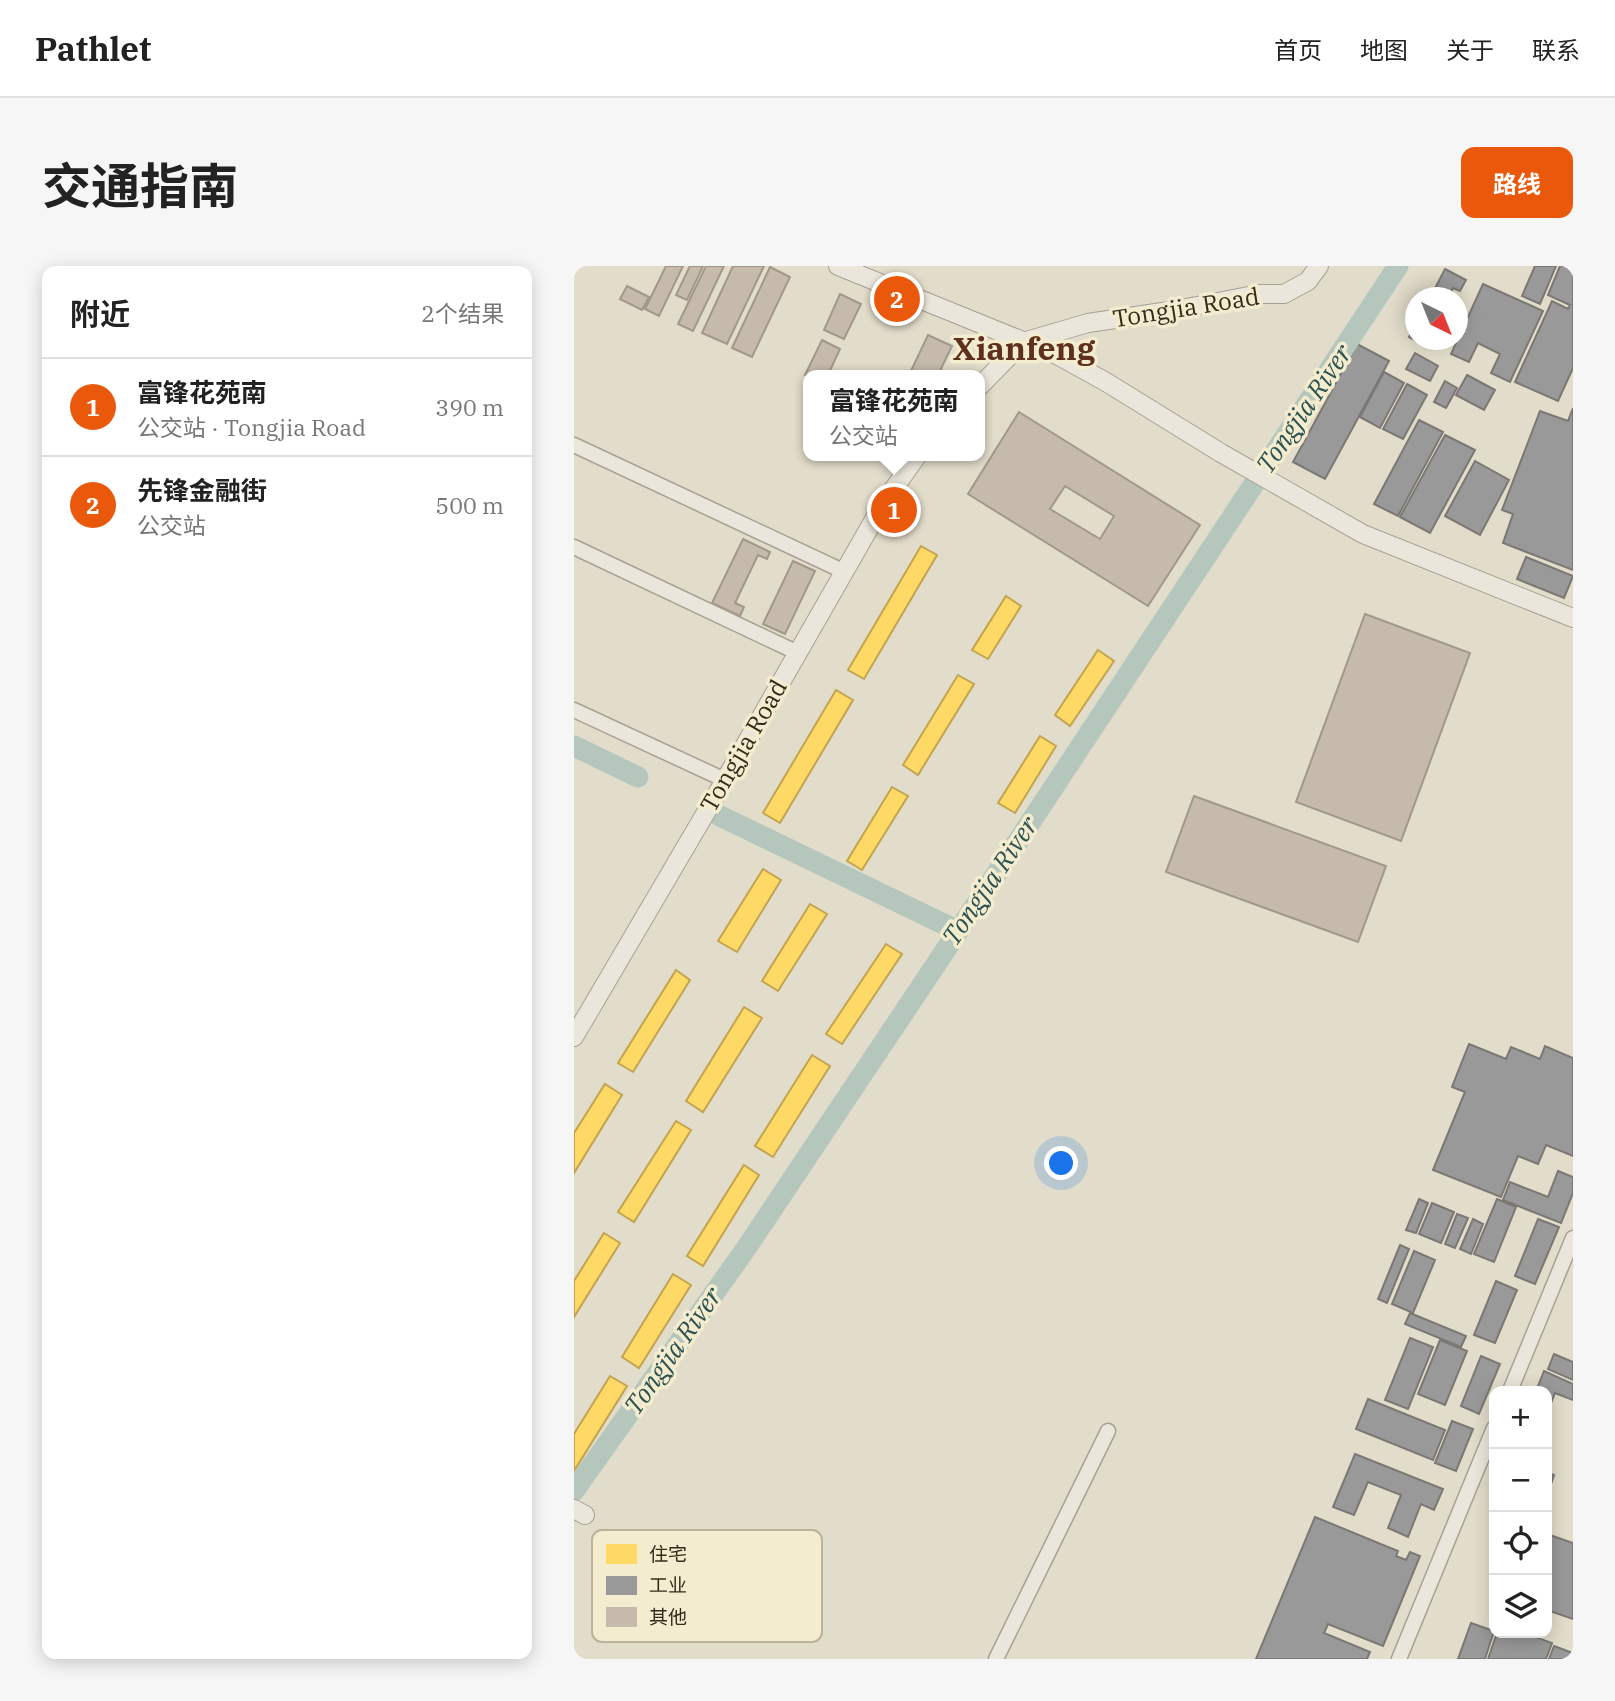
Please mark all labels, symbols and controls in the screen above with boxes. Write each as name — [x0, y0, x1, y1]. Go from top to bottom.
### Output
text: Pathlet — [35, 27, 151, 70]
text: 首页 — [1274, 34, 1322, 66]
text: 地图 — [1360, 34, 1408, 66]
text: 关于 — [1446, 34, 1494, 66]
text: 联系 — [1532, 34, 1580, 66]
button: 路线 — [1461, 147, 1573, 218]
text: 交通指南 — [42, 154, 238, 217]
pin: 2 — [874, 273, 920, 325]
street label: Tongjia Road — [1110, 280, 1261, 334]
north arrow — [1405, 287, 1468, 350]
text: 附近 — [70, 294, 130, 333]
text: 2个结果 — [421, 298, 504, 328]
district label: Xianfeng — [953, 327, 1096, 369]
water label: Tongjia River — [1248, 337, 1359, 479]
popup — [803, 370, 985, 461]
text: 富锋花苑南 — [137, 375, 267, 409]
text: 富锋花苑南 — [829, 383, 959, 417]
text: 1 — [86, 392, 100, 422]
text: 390 m — [435, 392, 504, 422]
text: 公交站 · Tongjia Road — [137, 412, 366, 442]
text: 公交站 — [829, 420, 898, 450]
text: 先锋金融街 — [137, 473, 267, 507]
pin: 1 — [871, 484, 917, 536]
text: 2 — [86, 490, 100, 520]
text: 500 m — [435, 490, 504, 520]
text: 公交站 — [137, 510, 206, 540]
street label: Tongjia Road — [692, 673, 794, 818]
water label: Tongjia River — [934, 809, 1045, 951]
your location — [1044, 1146, 1078, 1180]
water label: Tongjia River — [616, 1279, 729, 1421]
map controls — [1489, 1386, 1552, 1638]
button: + — [1489, 1386, 1552, 1449]
button: − — [1489, 1449, 1552, 1512]
button: locate — [1489, 1512, 1552, 1575]
legend — [592, 1530, 822, 1642]
text: 住宅 — [649, 1542, 687, 1566]
text: 工业 — [649, 1573, 687, 1597]
button: layers — [1489, 1575, 1552, 1638]
text: 其他 — [649, 1605, 687, 1629]

